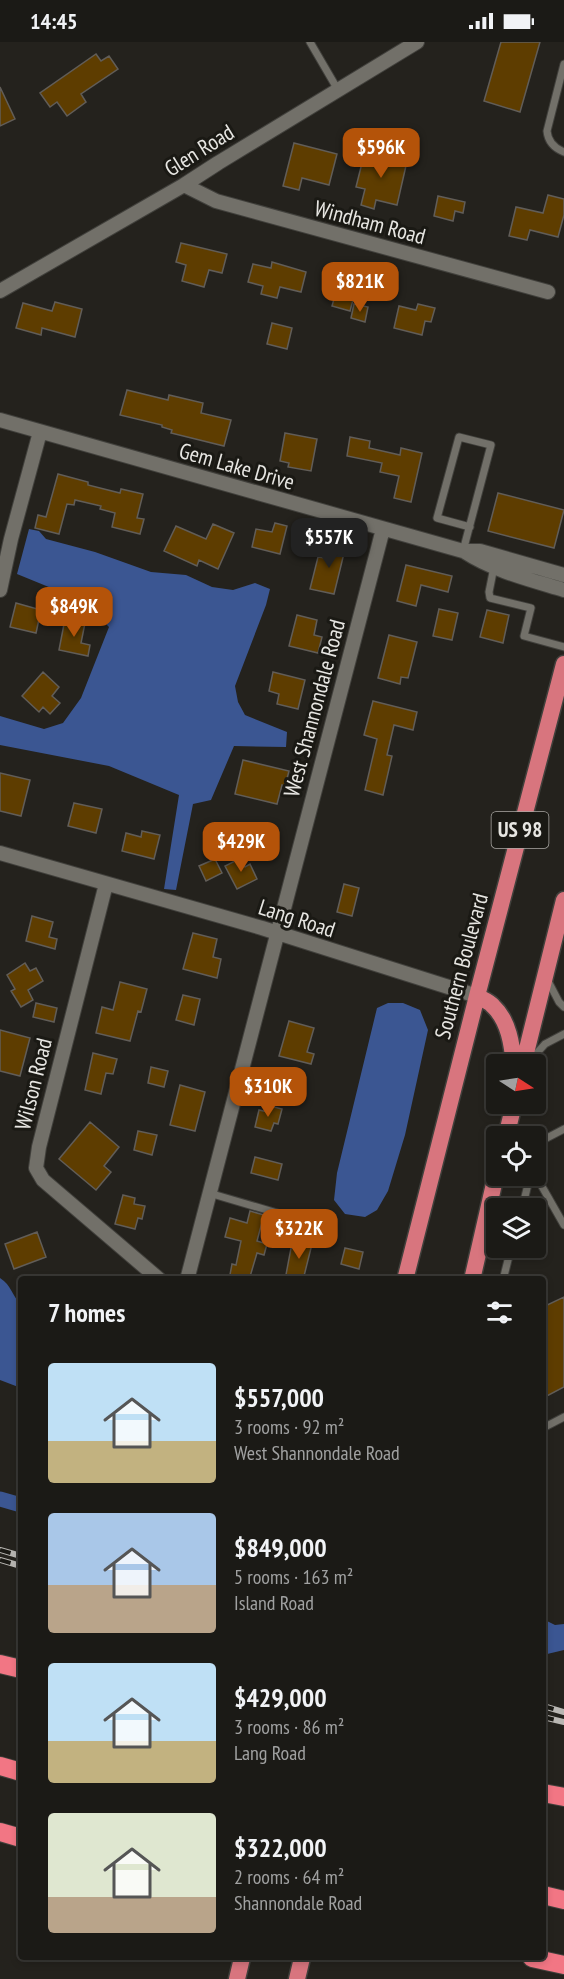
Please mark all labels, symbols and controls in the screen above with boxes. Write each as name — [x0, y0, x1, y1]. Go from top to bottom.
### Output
text: 14:45 — [30, 7, 78, 35]
street label: Glen Road — [159, 118, 239, 182]
pin: $596K — [339, 128, 423, 179]
text: $596K — [357, 134, 405, 160]
street label: Windham Road — [311, 194, 429, 250]
pin: $821K — [318, 262, 402, 313]
text: $821K — [336, 268, 384, 294]
street label: Gem Lake Drive — [176, 436, 298, 496]
pin: $557K — [287, 518, 371, 569]
text: $557K — [305, 524, 353, 550]
pin: $849K — [32, 587, 116, 638]
text: $849K — [50, 593, 98, 619]
street label: West Shannondale Road — [277, 616, 351, 800]
road number: US 98 — [492, 812, 548, 848]
pin: $429K — [199, 822, 283, 873]
text: $429K — [217, 828, 265, 854]
street label: Southern Boulevard — [428, 890, 494, 1042]
street label: Lang Road — [255, 892, 339, 944]
street label: Wilson Road — [8, 1035, 58, 1133]
north arrow — [486, 1054, 546, 1114]
map controls — [486, 1054, 546, 1258]
pin: $310K — [226, 1067, 310, 1118]
text: $310K — [244, 1073, 292, 1099]
button: locate — [486, 1126, 546, 1186]
button: layers — [486, 1198, 546, 1258]
pin: $322K — [257, 1209, 341, 1260]
text: $322K — [275, 1215, 323, 1241]
text: 7 homes — [48, 1296, 125, 1329]
icon: filters — [483, 1296, 516, 1329]
text: $557,000 — [234, 1381, 324, 1414]
icon: home — [96, 1387, 168, 1459]
text: 3 rooms · 92 m² — [234, 1414, 344, 1440]
text: West Shannondale Road — [234, 1440, 400, 1466]
text: $849,000 — [234, 1531, 327, 1564]
icon: home — [96, 1537, 168, 1609]
text: 5 rooms · 163 m² — [234, 1564, 353, 1590]
text: Island Road — [234, 1590, 314, 1616]
text: $429,000 — [234, 1681, 327, 1714]
icon: home — [96, 1687, 168, 1759]
text: 3 rooms · 86 m² — [234, 1714, 344, 1740]
text: Lang Road — [234, 1740, 306, 1766]
text: $322,000 — [234, 1831, 327, 1864]
icon: home — [96, 1837, 168, 1909]
text: 2 rooms · 64 m² — [234, 1864, 344, 1890]
text: Shannondale Road — [234, 1890, 362, 1916]

